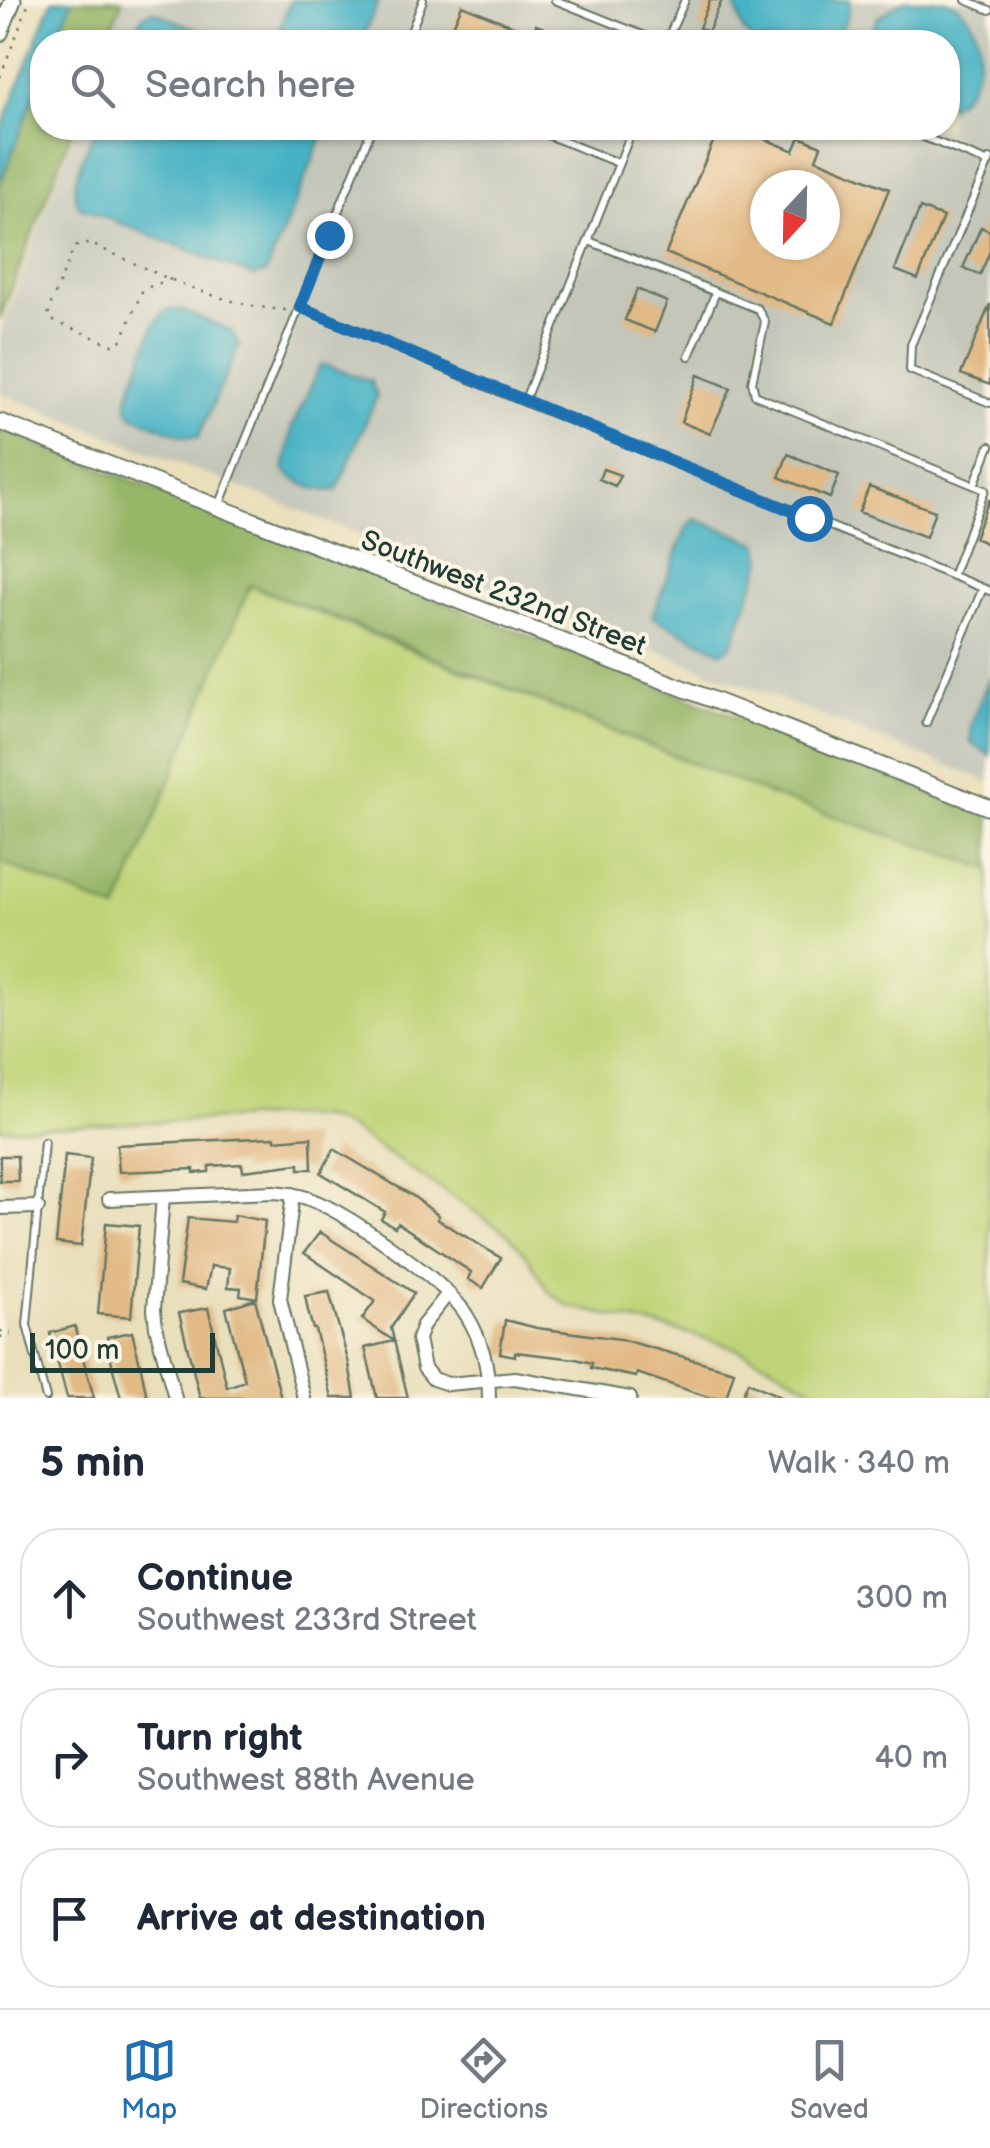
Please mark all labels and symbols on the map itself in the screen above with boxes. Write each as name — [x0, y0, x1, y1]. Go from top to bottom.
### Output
north arrow — [750, 170, 840, 260]
route end — [307, 213, 353, 259]
route start — [787, 496, 833, 542]
street label: Southwest 232nd Street — [356, 524, 651, 663]
scale bar — [30, 1328, 215, 1372]

